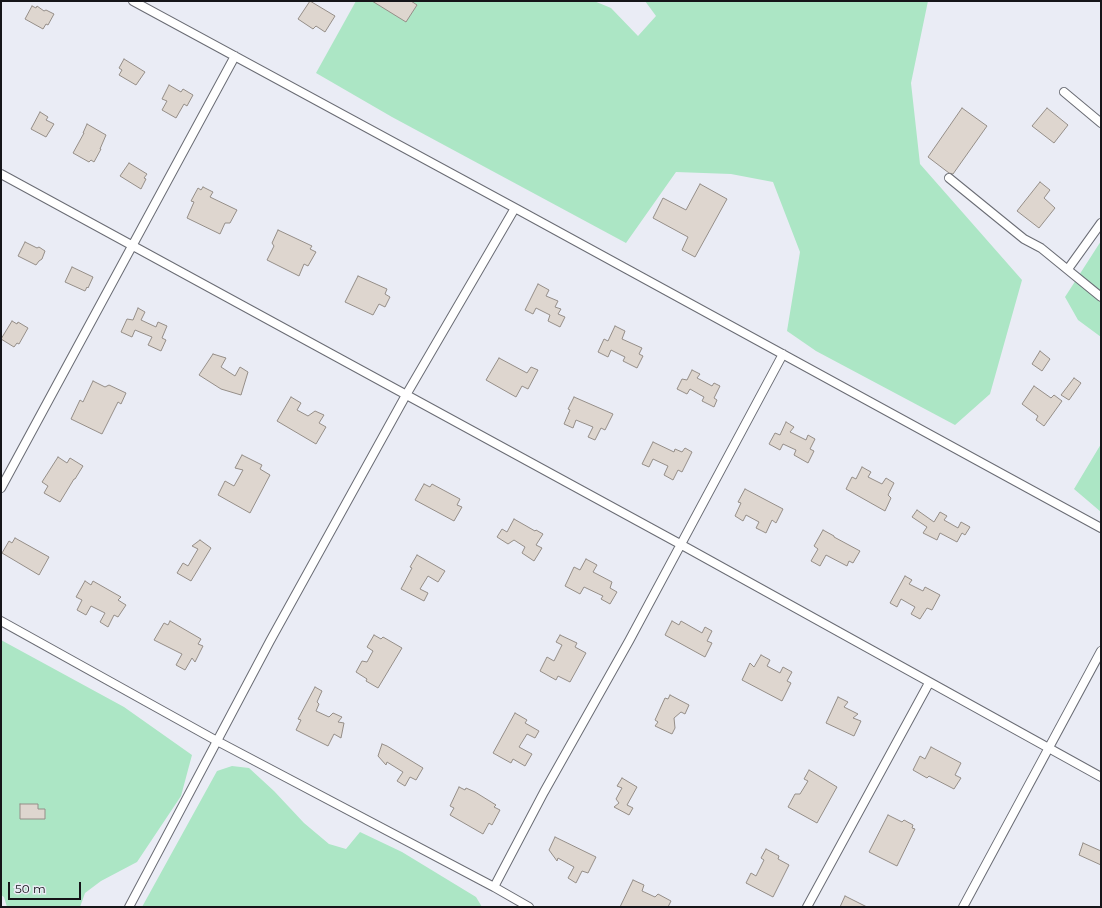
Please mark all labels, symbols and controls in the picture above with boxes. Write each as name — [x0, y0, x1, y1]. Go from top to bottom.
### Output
scale bar — [10, 874, 83, 900]
text: 50 m — [15, 881, 46, 896]

